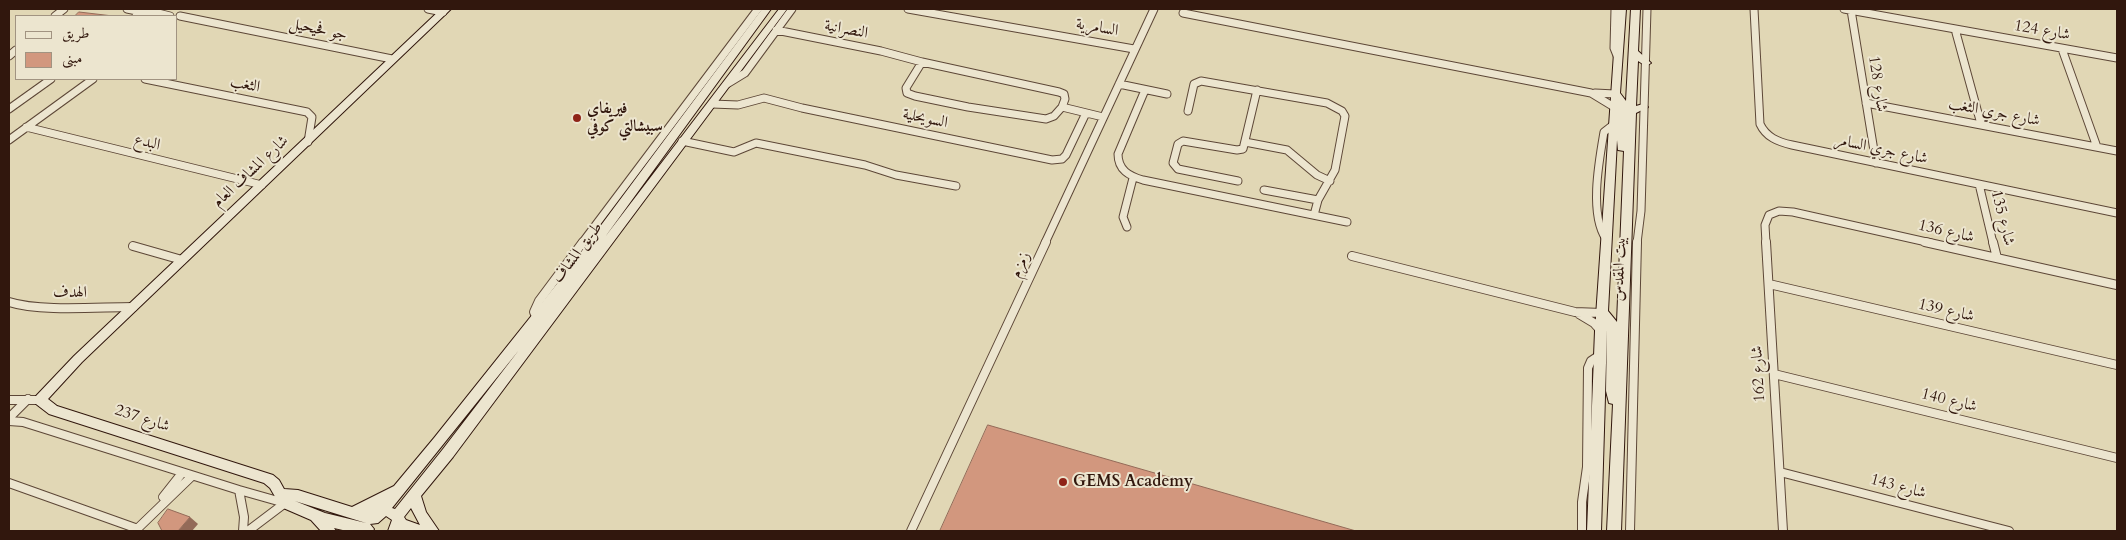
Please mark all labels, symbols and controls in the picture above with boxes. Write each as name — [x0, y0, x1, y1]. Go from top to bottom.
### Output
legend — [15, 15, 178, 80]
street label: جو فحيحيل — [287, 15, 349, 45]
street label: السامرية — [1074, 15, 1120, 41]
street label: النصرانية — [823, 16, 869, 44]
street label: شارع 124 — [2012, 17, 2072, 45]
text: طريق — [62, 23, 89, 43]
text: مبنى — [62, 48, 82, 68]
street label: شارع 128 — [1863, 55, 1891, 113]
street label: الثغب — [228, 72, 262, 98]
street label: شارع جري الثغب — [1947, 95, 2041, 131]
place label: فيريفاي سبيشالتي كوفي — [587, 99, 663, 137]
street label: السويحلية — [901, 105, 949, 133]
marker: فيريفاي سبيشالتي كوفي — [571, 112, 583, 124]
street label: البدع — [132, 130, 162, 156]
street label: شارع جري السامر — [1833, 131, 1929, 169]
street label: شارع المشاف العام — [209, 132, 293, 212]
street label: شارع 135 — [1986, 188, 2018, 248]
street label: شارع 136 — [1916, 216, 1976, 248]
street label: طريق المشاف — [549, 219, 607, 287]
street label: بيت المقدس — [1609, 236, 1631, 302]
street label: زمزم — [1007, 249, 1035, 281]
street label: الهدف — [53, 283, 87, 303]
street label: شارع 139 — [1916, 295, 1976, 327]
street label: شارع 162 — [1748, 345, 1770, 403]
street label: شارع 140 — [1919, 385, 1979, 417]
street label: شارع 237 — [112, 401, 172, 437]
street label: شارع 143 — [1868, 470, 1928, 504]
place label: GEMS Academy — [1073, 472, 1193, 492]
marker: GEMS Academy — [1057, 476, 1069, 488]

